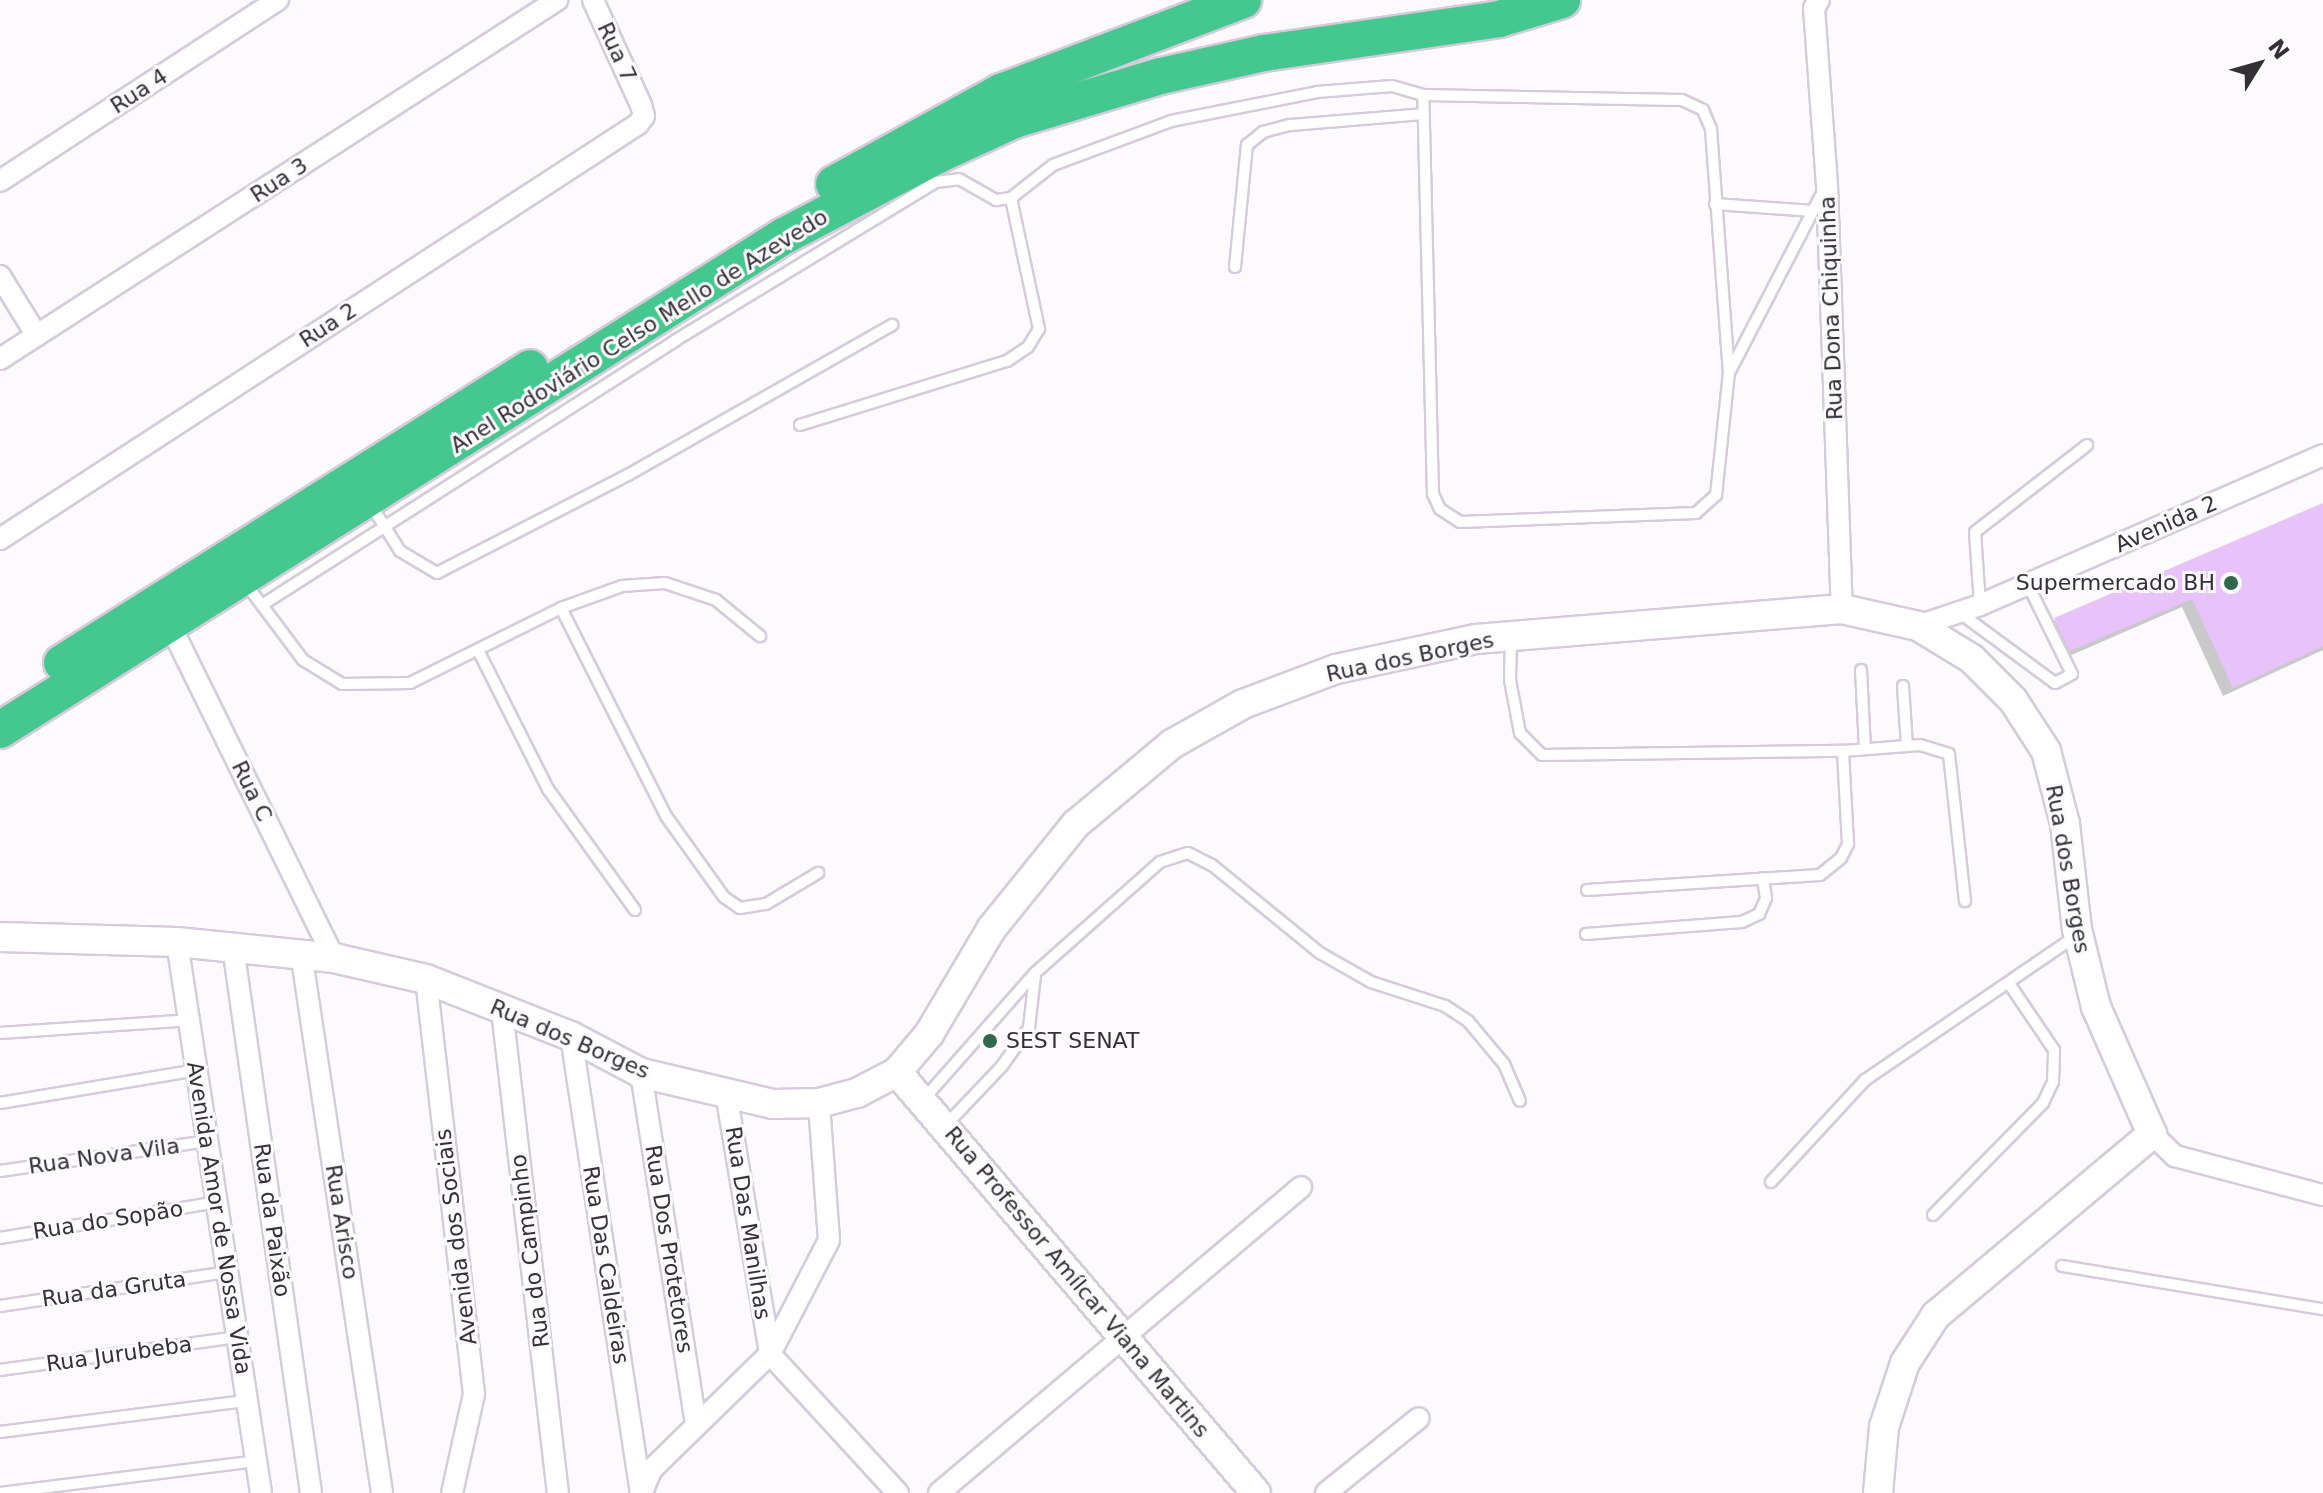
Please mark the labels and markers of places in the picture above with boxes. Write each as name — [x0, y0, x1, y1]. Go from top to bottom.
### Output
place label: Supermercado BH — [2016, 570, 2215, 596]
marker: Supermercado BH — [2222, 574, 2240, 592]
place label: SEST SENAT — [1006, 1028, 1139, 1054]
marker: SEST SENAT — [981, 1032, 999, 1050]

